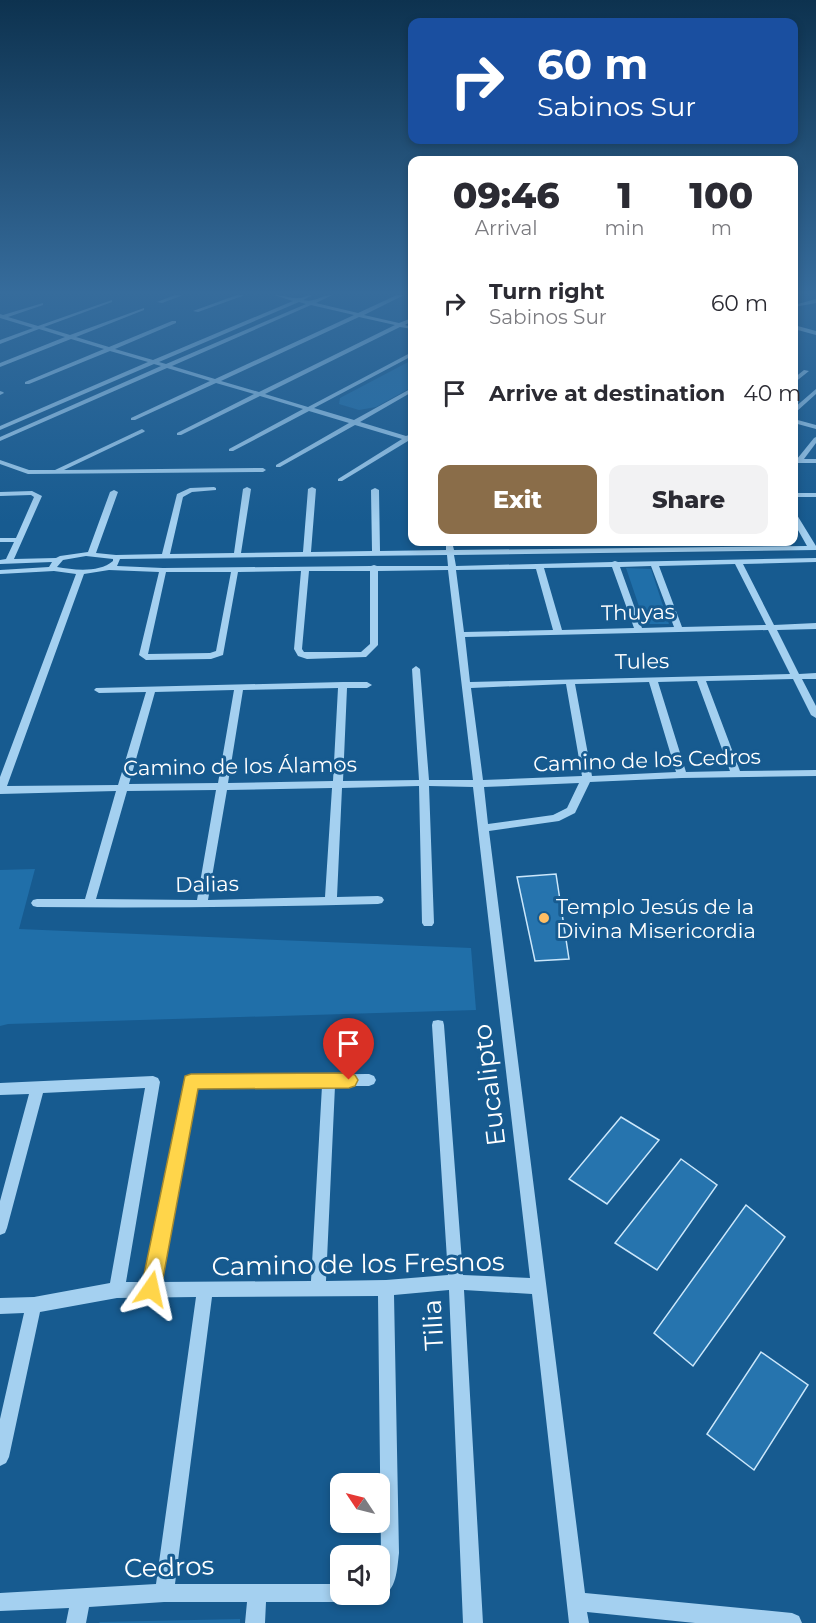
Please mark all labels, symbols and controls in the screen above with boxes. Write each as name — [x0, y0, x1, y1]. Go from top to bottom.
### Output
text: 60 m — [537, 38, 648, 90]
icon: right — [438, 42, 516, 120]
text: Sabinos Sur — [537, 90, 696, 123]
text: 09:46 — [453, 173, 560, 217]
text: 1 — [617, 173, 632, 217]
text: 100 — [689, 173, 753, 217]
text: Arrival — [475, 216, 538, 240]
text: min — [604, 216, 645, 240]
text: m — [711, 216, 732, 240]
text: Turn right — [489, 278, 604, 305]
icon: right — [438, 287, 471, 320]
text: 60 m — [711, 290, 768, 317]
text: Sabinos Sur — [489, 305, 607, 329]
icon: arrive — [438, 377, 471, 410]
text: Arrive at destination — [489, 380, 725, 407]
text: 40 m — [743, 380, 801, 407]
button: Exit — [438, 465, 597, 534]
button: Share — [609, 465, 768, 534]
street label: Thuyas — [601, 599, 675, 625]
street label: Tules — [615, 648, 669, 674]
street label: Camino de los Cedros — [533, 744, 761, 776]
street label: Camino de los Álamos — [123, 751, 357, 781]
street label: Dalias — [175, 871, 239, 897]
place label: Templo Jesús de la Divina Misericordia — [556, 894, 756, 943]
marker: Templo Jesús de la Divina Misericordia — [537, 911, 551, 925]
pin — [323, 1018, 374, 1080]
street label: Eucalipto — [466, 1022, 512, 1148]
icon: arrive — [332, 1027, 365, 1060]
street label: Camino de los Fresnos — [211, 1245, 505, 1283]
position arrow — [119, 1257, 183, 1321]
street label: Tilia — [416, 1299, 450, 1351]
north arrow — [330, 1473, 390, 1533]
map controls — [330, 1473, 390, 1605]
button: sound — [330, 1545, 390, 1605]
street label: Cedros — [123, 1549, 215, 1585]

